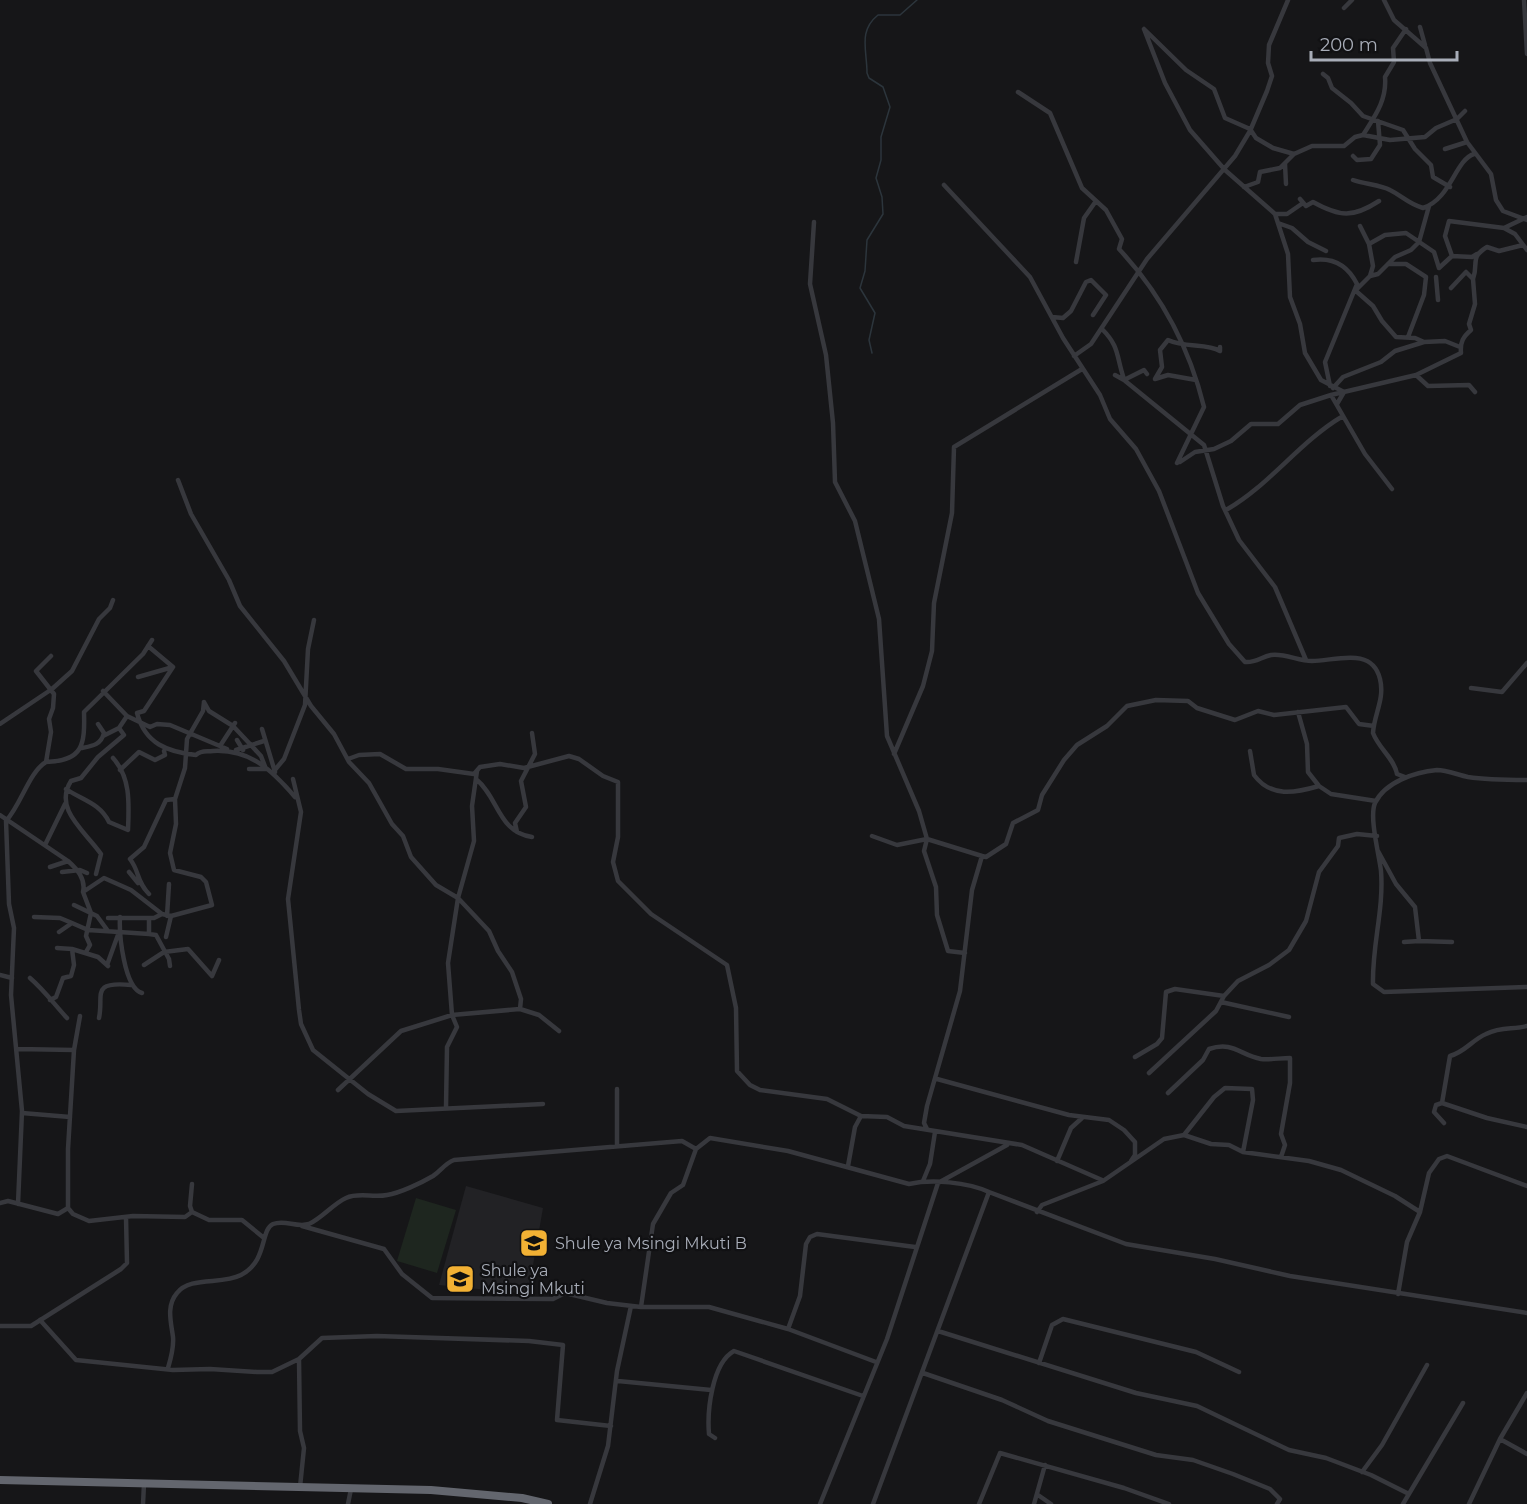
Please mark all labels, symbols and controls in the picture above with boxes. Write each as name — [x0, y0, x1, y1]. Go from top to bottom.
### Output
scale bar — [1311, 24, 1456, 62]
text: 200 m — [1320, 34, 1378, 56]
school or university icon: Shule ya Msingi Mkuti B — [518, 1227, 550, 1259]
place label: Shule ya Msingi Mkuti B — [555, 1234, 747, 1253]
place label: Shule ya Msingi Mkuti — [481, 1261, 585, 1298]
school or university icon: Shule ya Msingi Mkuti — [444, 1263, 476, 1295]

